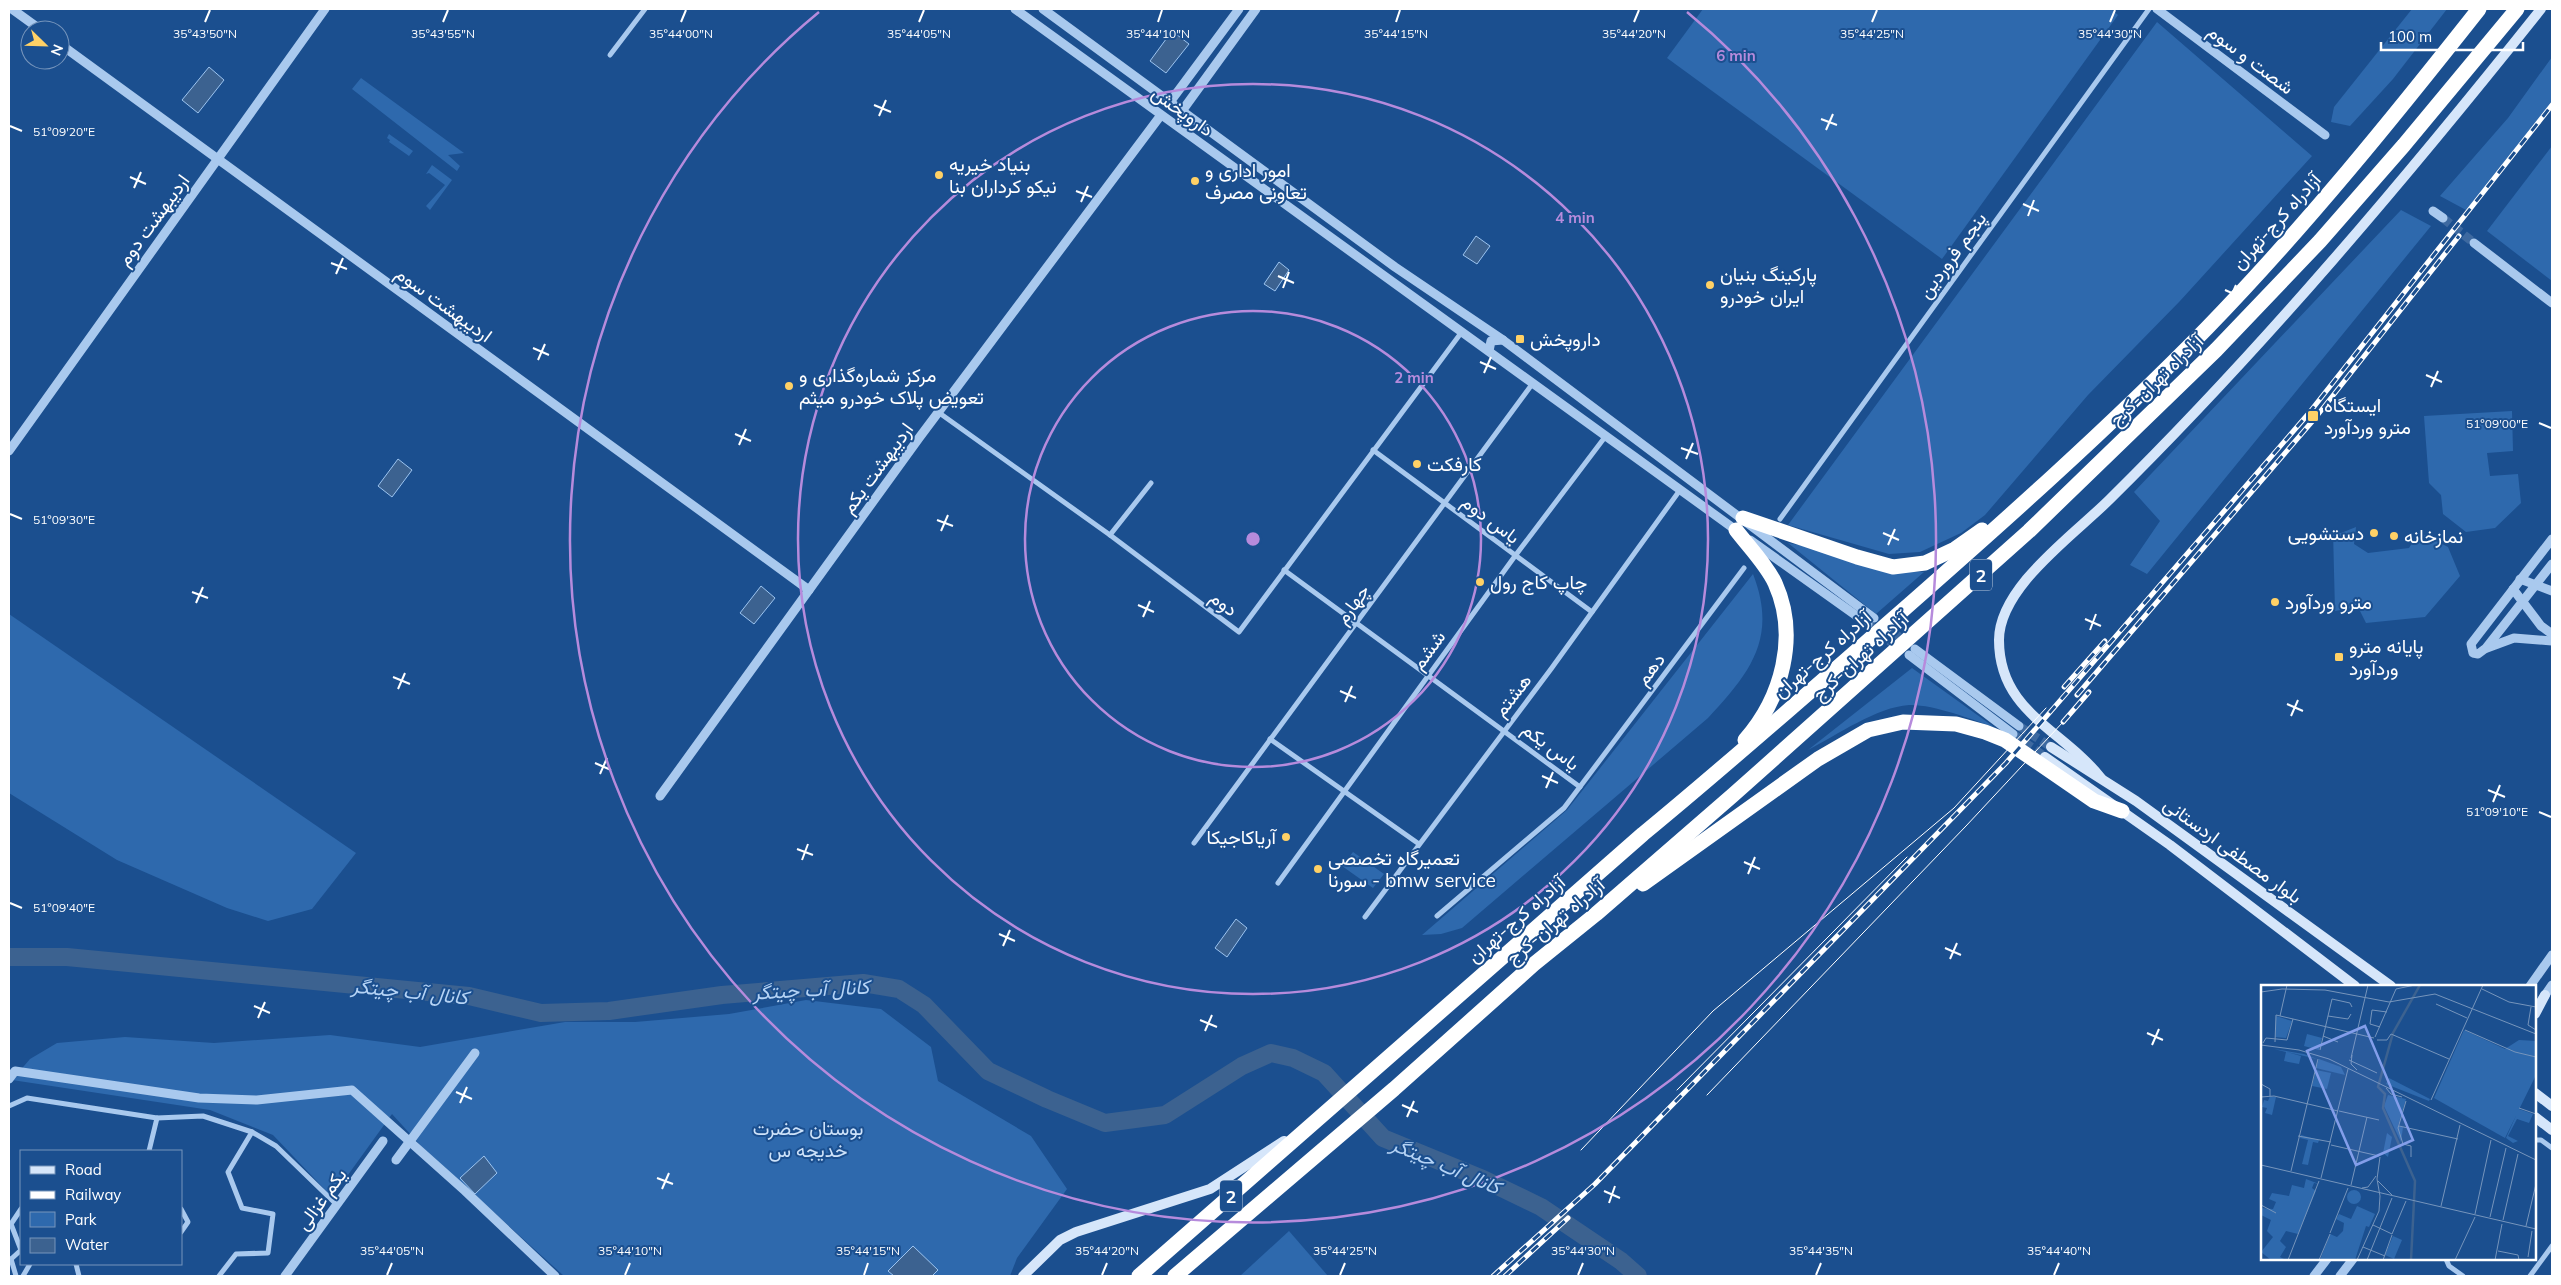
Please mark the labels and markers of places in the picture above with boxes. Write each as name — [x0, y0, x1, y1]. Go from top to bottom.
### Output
place label: بنیاد خیریه نیکو کرداران بنا — [949, 152, 1057, 198]
place label: امور اداری و تعاونی مصرف — [1205, 158, 1307, 204]
marker: بنیاد خیریه نیکو کرداران بنا — [933, 169, 945, 181]
marker: امور اداری و تعاونی مصرف — [1189, 175, 1201, 187]
place label: پارکینگ بنیان ایران خودرو — [1720, 262, 1817, 308]
marker: پارکینگ بنیان ایران خودرو — [1704, 279, 1716, 291]
place label: داروپخش — [1530, 327, 1601, 353]
marker: داروپخش — [1514, 333, 1526, 345]
place label: مرکز شماره‌گذاری و تعویض پلاک خودرو میثم — [799, 363, 984, 411]
marker: مرکز شماره‌گذاری و تعویض پلاک خودرو میثم — [783, 380, 795, 392]
place label: ایستگاه مترو وردآورد — [2324, 393, 2411, 439]
marker: ایستگاه مترو وردآورد — [2306, 409, 2320, 423]
place label: کارفکت — [1427, 452, 1482, 476]
marker: کارفکت — [1411, 458, 1423, 470]
place label: دستشویی — [2288, 521, 2364, 545]
place label: نمازخانه — [2404, 524, 2463, 548]
marker: دستشویی — [2368, 527, 2380, 539]
centre of rings — [1244, 530, 1262, 548]
marker: نمازخانه — [2388, 530, 2400, 542]
place label: چاپ کاج رول — [1490, 570, 1587, 596]
marker: چاپ کاج رول — [1474, 576, 1486, 588]
place label: مترو وردآورد — [2285, 590, 2372, 614]
marker: مترو وردآورد — [2269, 596, 2281, 608]
place label: پایانه مترو وردآورد — [2349, 634, 2423, 680]
marker: پایانه مترو وردآورد — [2333, 651, 2345, 663]
place label: آریاکاجیکا — [1206, 825, 1278, 849]
marker: آریاکاجیکا — [1280, 831, 1292, 843]
place label: تعمیرگاه تخصصی سورنا - bmw service — [1328, 846, 1496, 892]
marker: تعمیرگاه تخصصی سورنا - bmw service — [1312, 863, 1324, 875]

